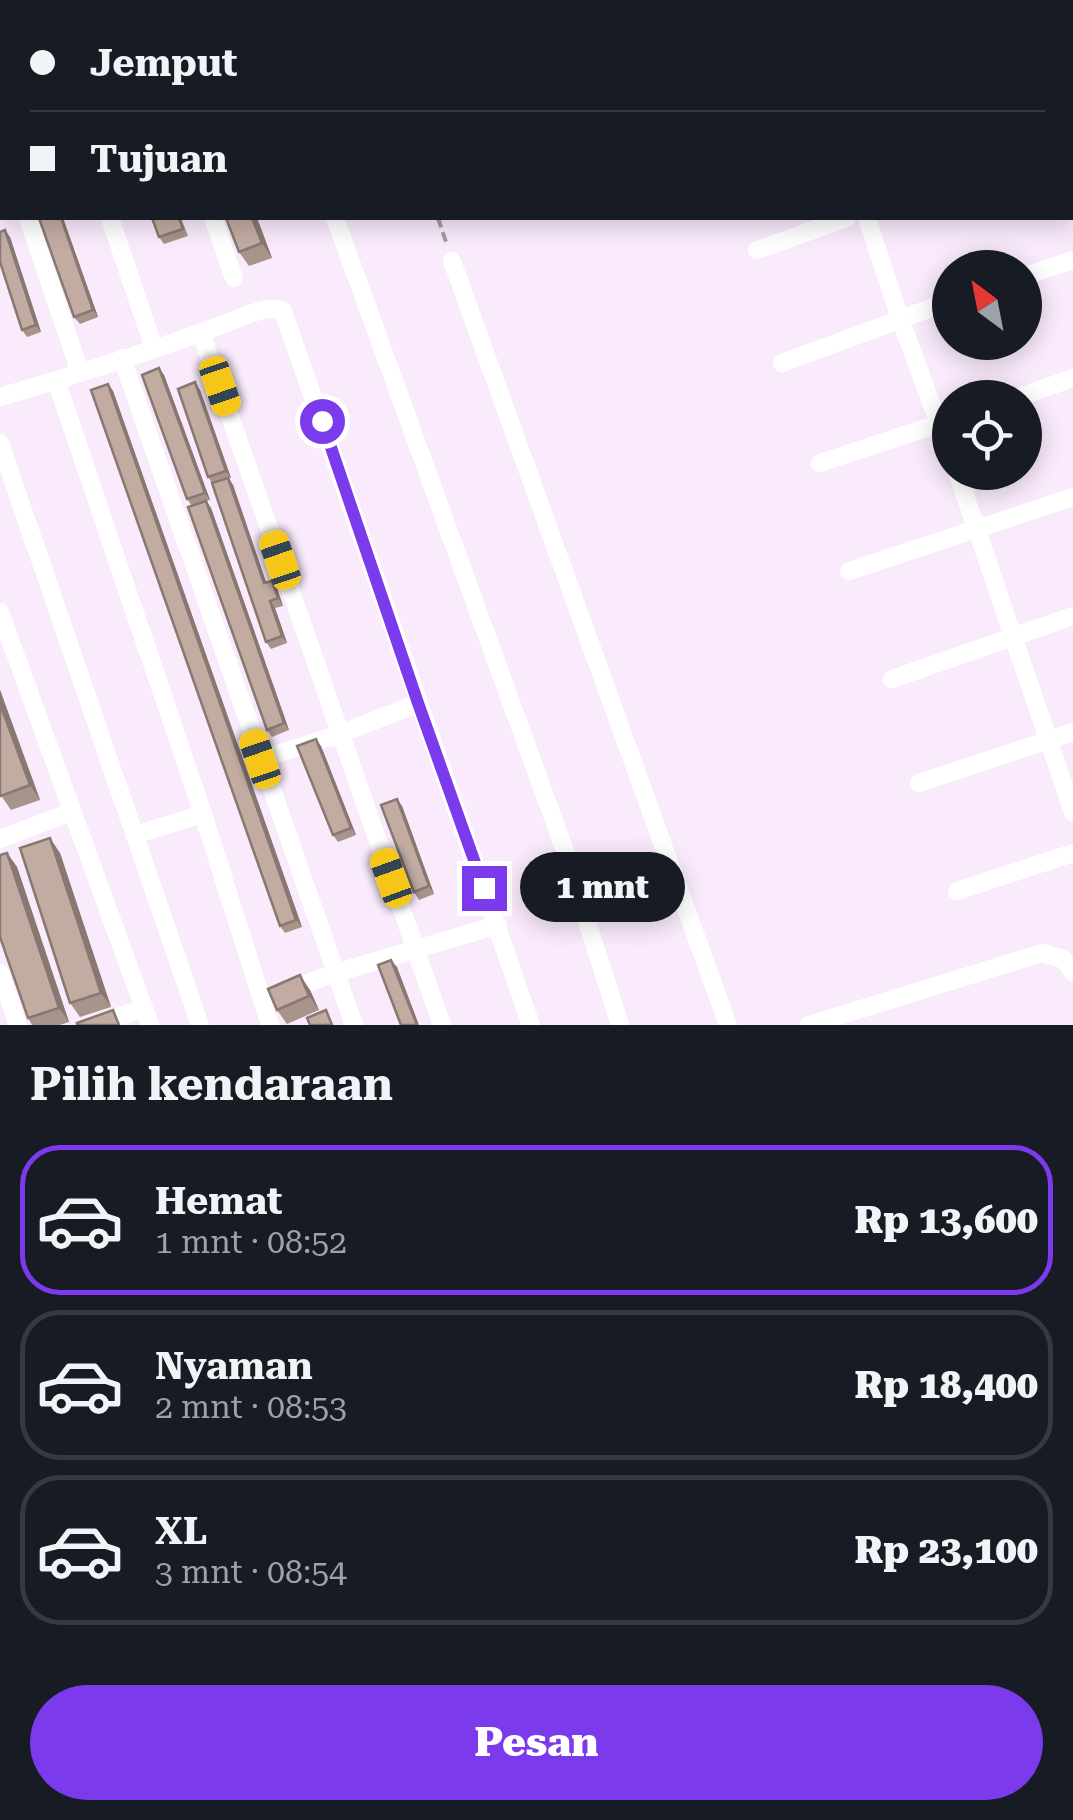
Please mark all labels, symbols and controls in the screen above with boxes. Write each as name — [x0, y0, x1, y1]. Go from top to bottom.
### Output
text: Jemput — [90, 41, 237, 85]
text: Tujuan — [90, 137, 228, 181]
north arrow — [932, 250, 1042, 360]
map controls — [932, 250, 1042, 490]
car — [196, 353, 244, 419]
button: locate — [932, 380, 1042, 490]
route start — [300, 399, 345, 444]
car — [256, 527, 304, 593]
car — [236, 726, 284, 792]
car — [367, 845, 415, 911]
callout: 1 mnt — [519, 853, 684, 923]
route end — [462, 866, 507, 911]
text: 1 mnt — [556, 868, 649, 906]
text: Pilih kendaraan — [30, 1058, 393, 1111]
icon: car — [35, 1175, 125, 1265]
text: Hemat — [155, 1179, 283, 1223]
text: Rp 13,600 — [854, 1198, 1038, 1242]
text: 1 mnt · 08:52 — [155, 1223, 347, 1261]
icon: car — [35, 1340, 125, 1430]
text: Nyaman — [155, 1344, 313, 1388]
text: Rp 18,400 — [854, 1363, 1038, 1407]
text: 2 mnt · 08:53 — [155, 1388, 347, 1426]
icon: car — [35, 1505, 125, 1595]
text: XL — [155, 1509, 207, 1553]
text: Rp 23,100 — [854, 1528, 1038, 1572]
text: 3 mnt · 08:54 — [155, 1553, 347, 1591]
button: Pesan — [30, 1685, 1043, 1800]

